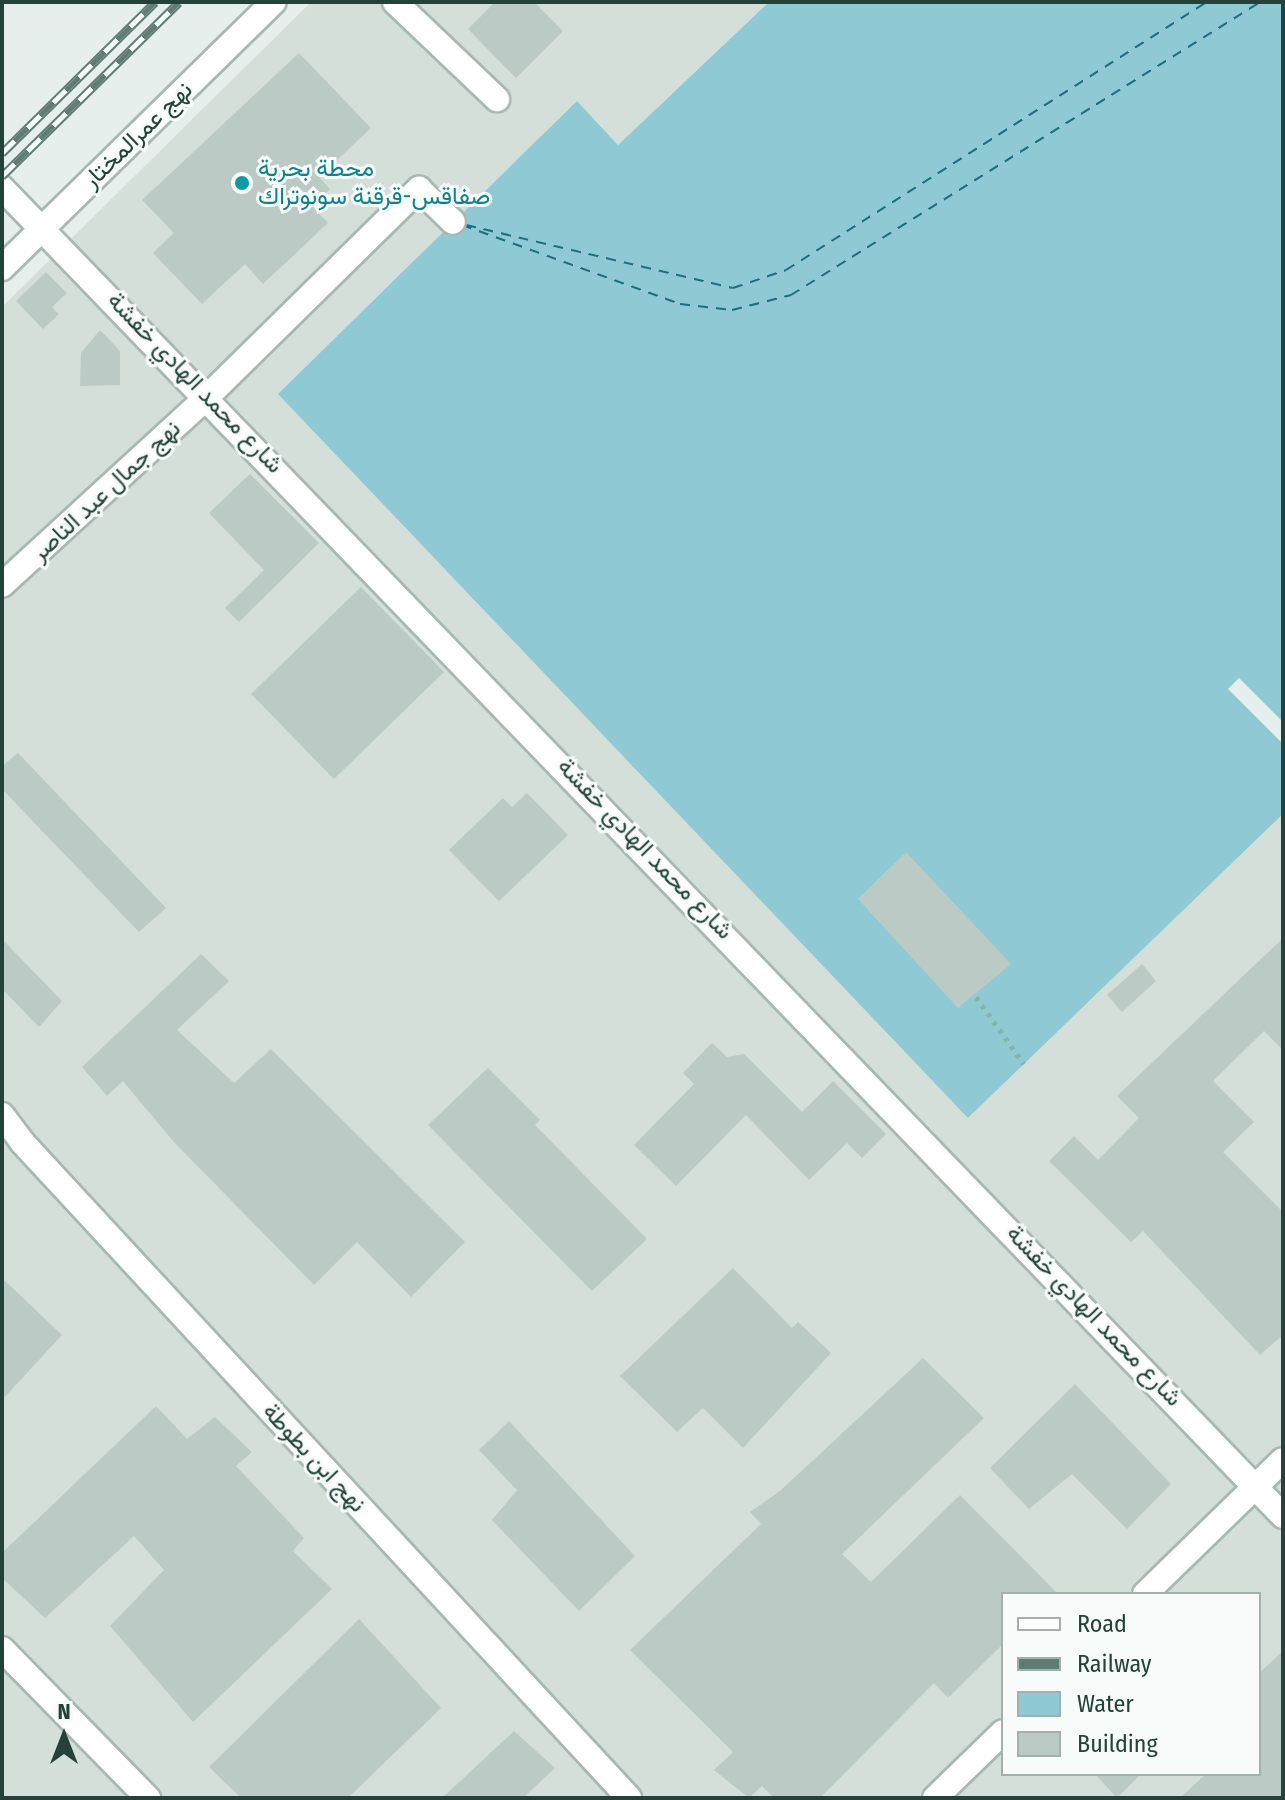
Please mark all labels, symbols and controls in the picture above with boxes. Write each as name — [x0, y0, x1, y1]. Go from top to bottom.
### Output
street label: نهج عمرالمختار — [77, 76, 199, 194]
place label: محطة بحرية صفاقس-قرقنة سونوتراك — [258, 155, 490, 211]
marker: محطة بحرية صفاقس-قرقنة سونوتراك — [233, 174, 251, 192]
street label: شارع محمد الهادي خفشة — [101, 286, 289, 480]
street label: نهج جمال عبد الناصر — [25, 414, 187, 568]
street label: شارع محمد الهادي خفشة — [551, 752, 739, 946]
street label: شارع محمد الهادي خفشة — [1000, 1219, 1188, 1413]
street label: نهج ابن بطوطة — [256, 1398, 372, 1518]
legend — [1001, 1592, 1261, 1776]
text: Road — [1077, 1610, 1127, 1638]
text: Railway — [1077, 1650, 1152, 1678]
text: Water — [1077, 1690, 1134, 1718]
north arrow — [24, 1696, 104, 1776]
text: N — [57, 1698, 71, 1725]
text: Building — [1077, 1730, 1158, 1758]

